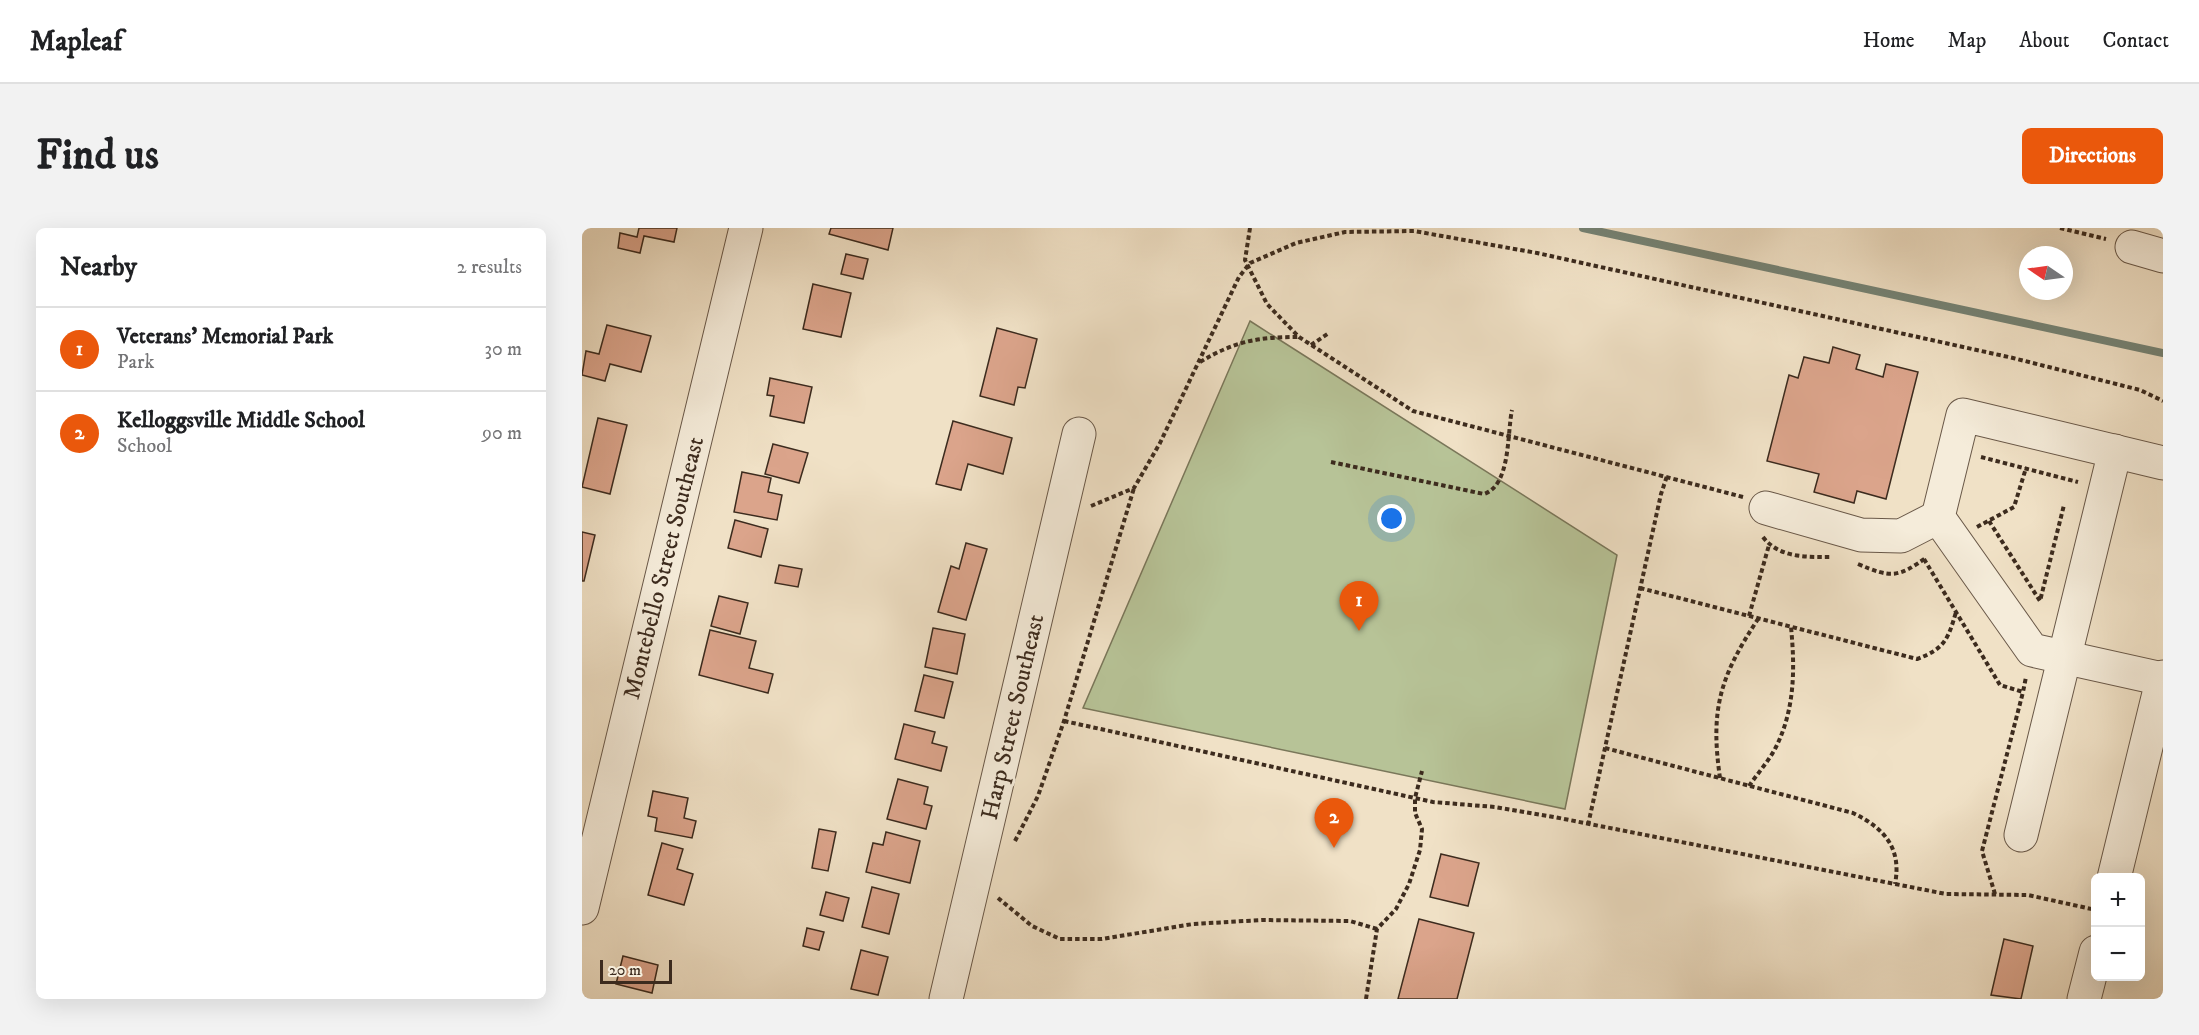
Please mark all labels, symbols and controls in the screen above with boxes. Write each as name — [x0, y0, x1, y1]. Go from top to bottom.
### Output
text: Mapleaf — [30, 24, 122, 59]
text: Home — [1863, 28, 1915, 54]
text: Map — [1948, 28, 1986, 54]
text: About — [2019, 28, 2070, 54]
text: Contact — [2103, 28, 2169, 54]
button: Directions — [2022, 128, 2163, 184]
text: Find us — [36, 130, 159, 182]
north arrow — [2019, 246, 2073, 300]
text: Nearby — [60, 251, 137, 284]
text: 2 results — [457, 255, 522, 280]
text: Veterans' Memorial Park — [117, 323, 333, 350]
text: 1 — [76, 337, 83, 362]
text: 30 m — [484, 337, 522, 362]
text: Park — [117, 350, 154, 375]
text: Kelloggsville Middle School — [117, 407, 365, 434]
text: 2 — [75, 421, 84, 446]
text: 90 m — [482, 421, 522, 446]
street label: Montebello Street Southeast — [617, 433, 711, 702]
text: School — [117, 434, 172, 459]
your location — [1377, 504, 1406, 533]
pin: 1 — [1340, 582, 1378, 631]
street label: Harp Street Southeast — [975, 611, 1051, 823]
pin: 2 — [1314, 798, 1353, 848]
map controls — [2091, 873, 2145, 981]
button: + — [2091, 873, 2145, 927]
button: − — [2091, 927, 2145, 981]
scale bar — [600, 957, 672, 984]
text: 20 m — [609, 960, 641, 980]

